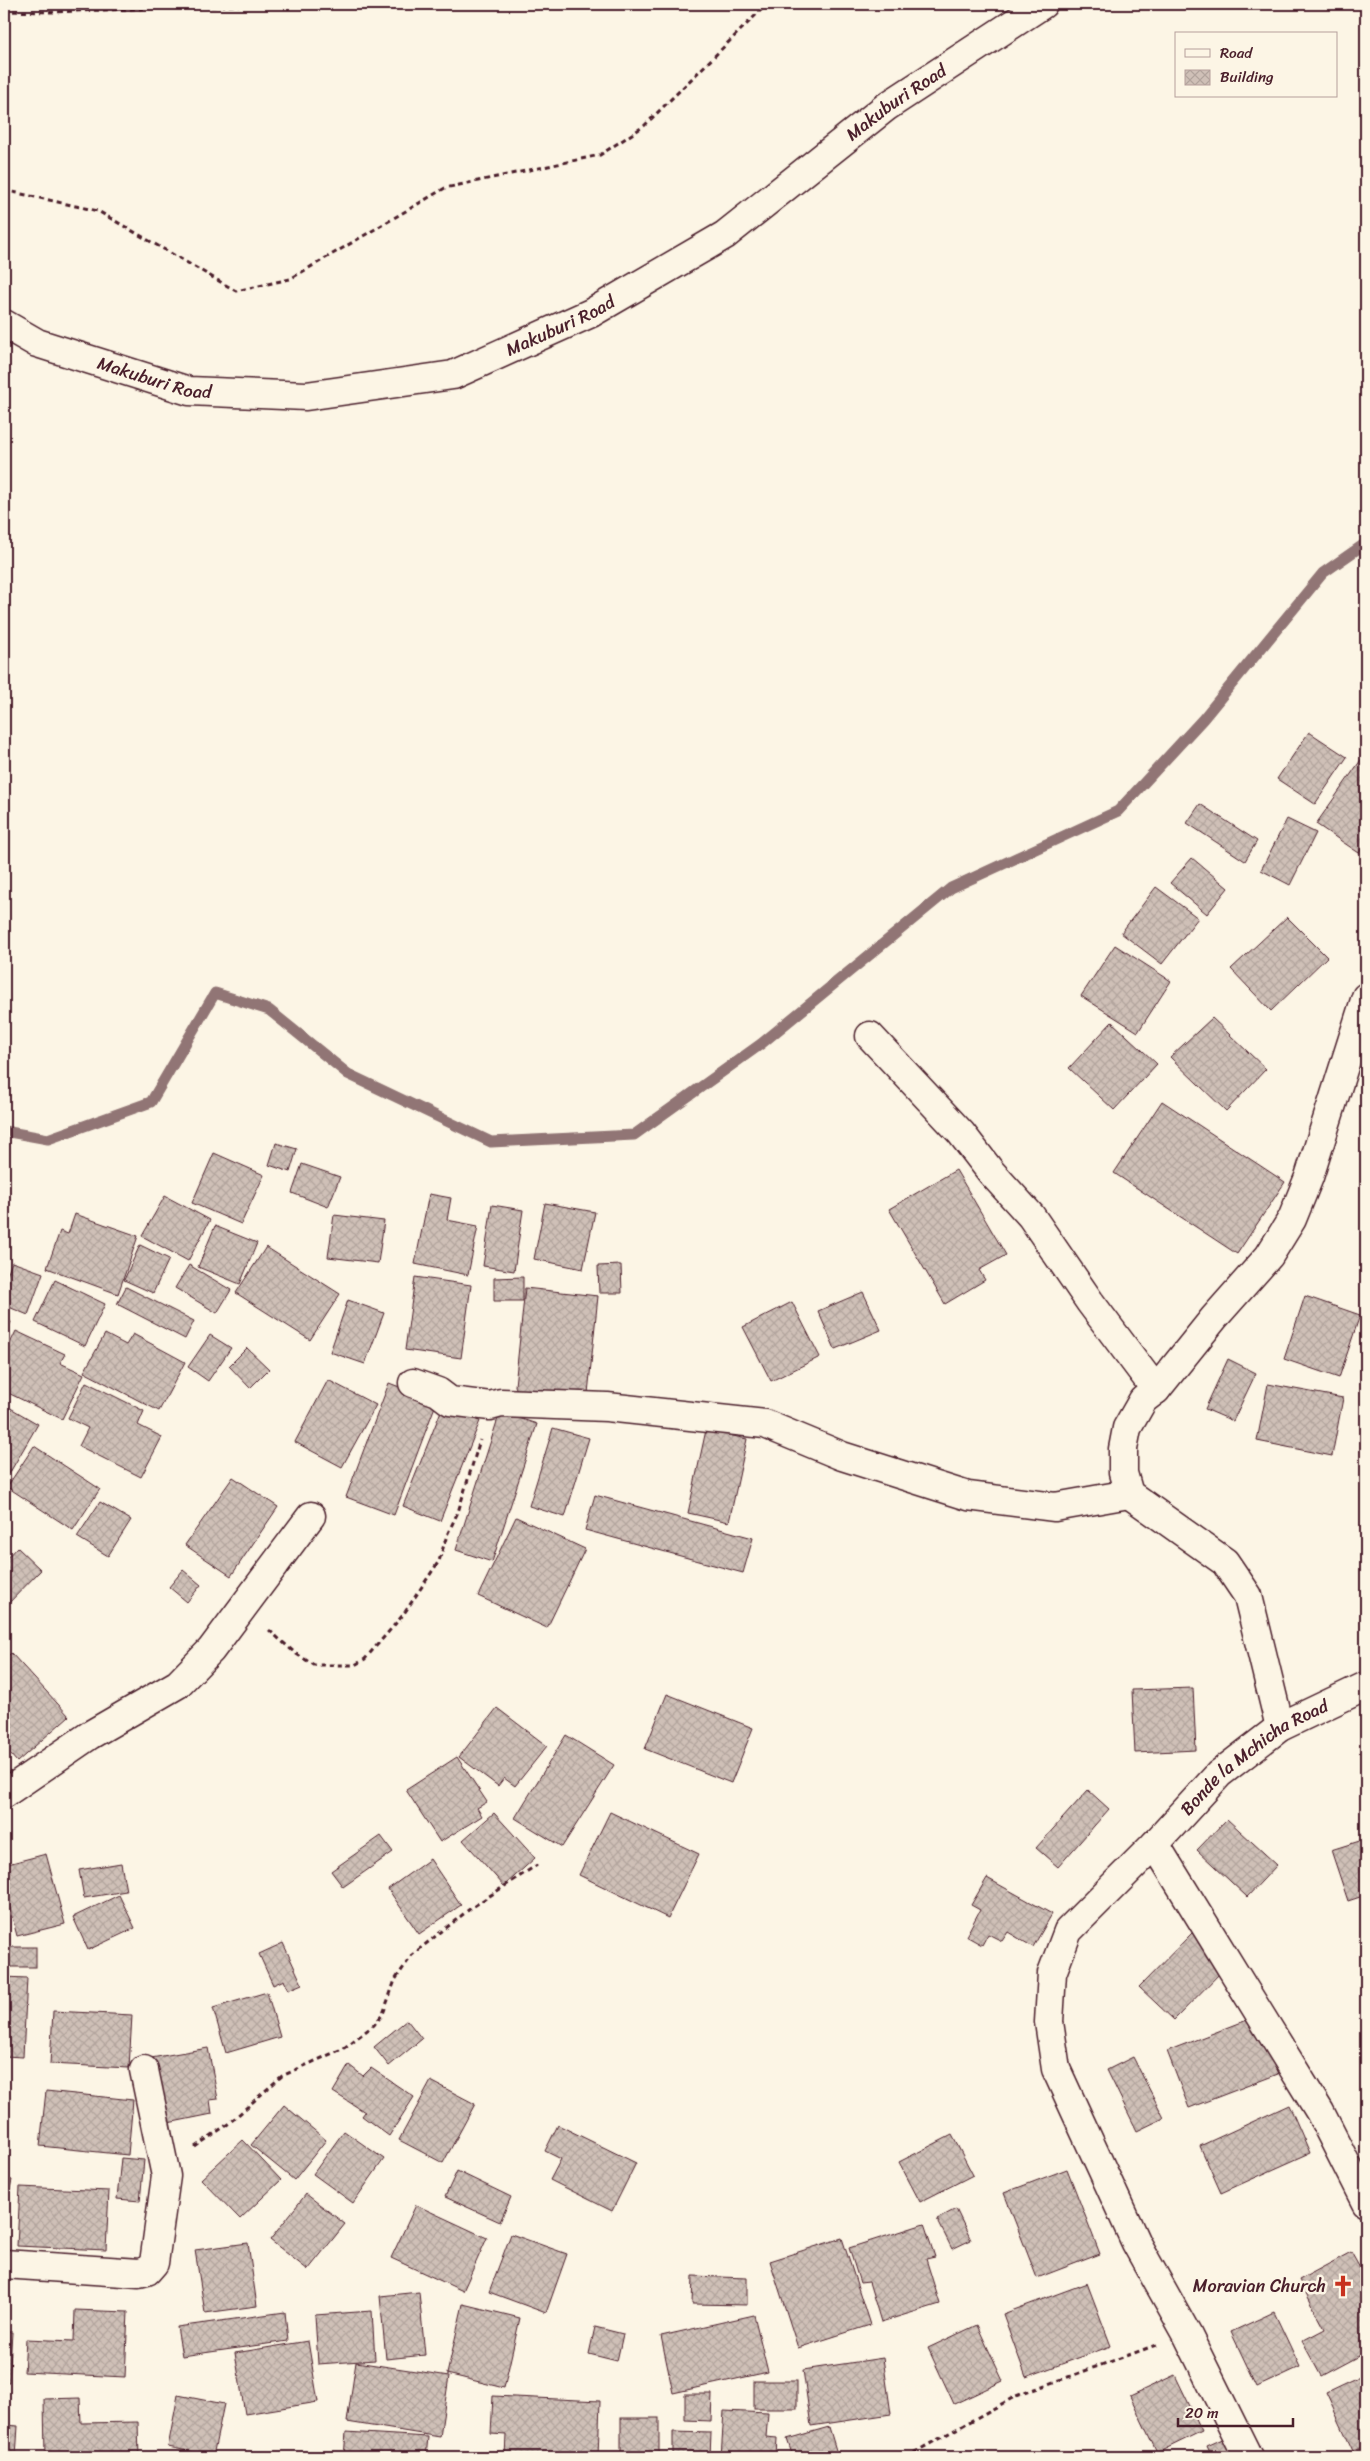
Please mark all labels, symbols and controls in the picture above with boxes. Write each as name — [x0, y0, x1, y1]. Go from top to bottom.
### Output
legend — [1175, 32, 1338, 98]
text: Road — [1220, 40, 1253, 66]
street label: Makuburi Road — [838, 54, 954, 149]
text: Building — [1220, 64, 1274, 90]
street label: Makuburi Road — [500, 286, 622, 365]
street label: Makuburi Road — [93, 347, 214, 408]
street label: Bonde la Mchicha Road — [1172, 1690, 1335, 1823]
place label: Moravian Church — [1193, 2270, 1326, 2302]
church icon: Moravian Church — [1330, 2273, 1356, 2299]
scale bar — [1178, 2396, 1292, 2428]
text: 20 m — [1185, 2400, 1219, 2426]

